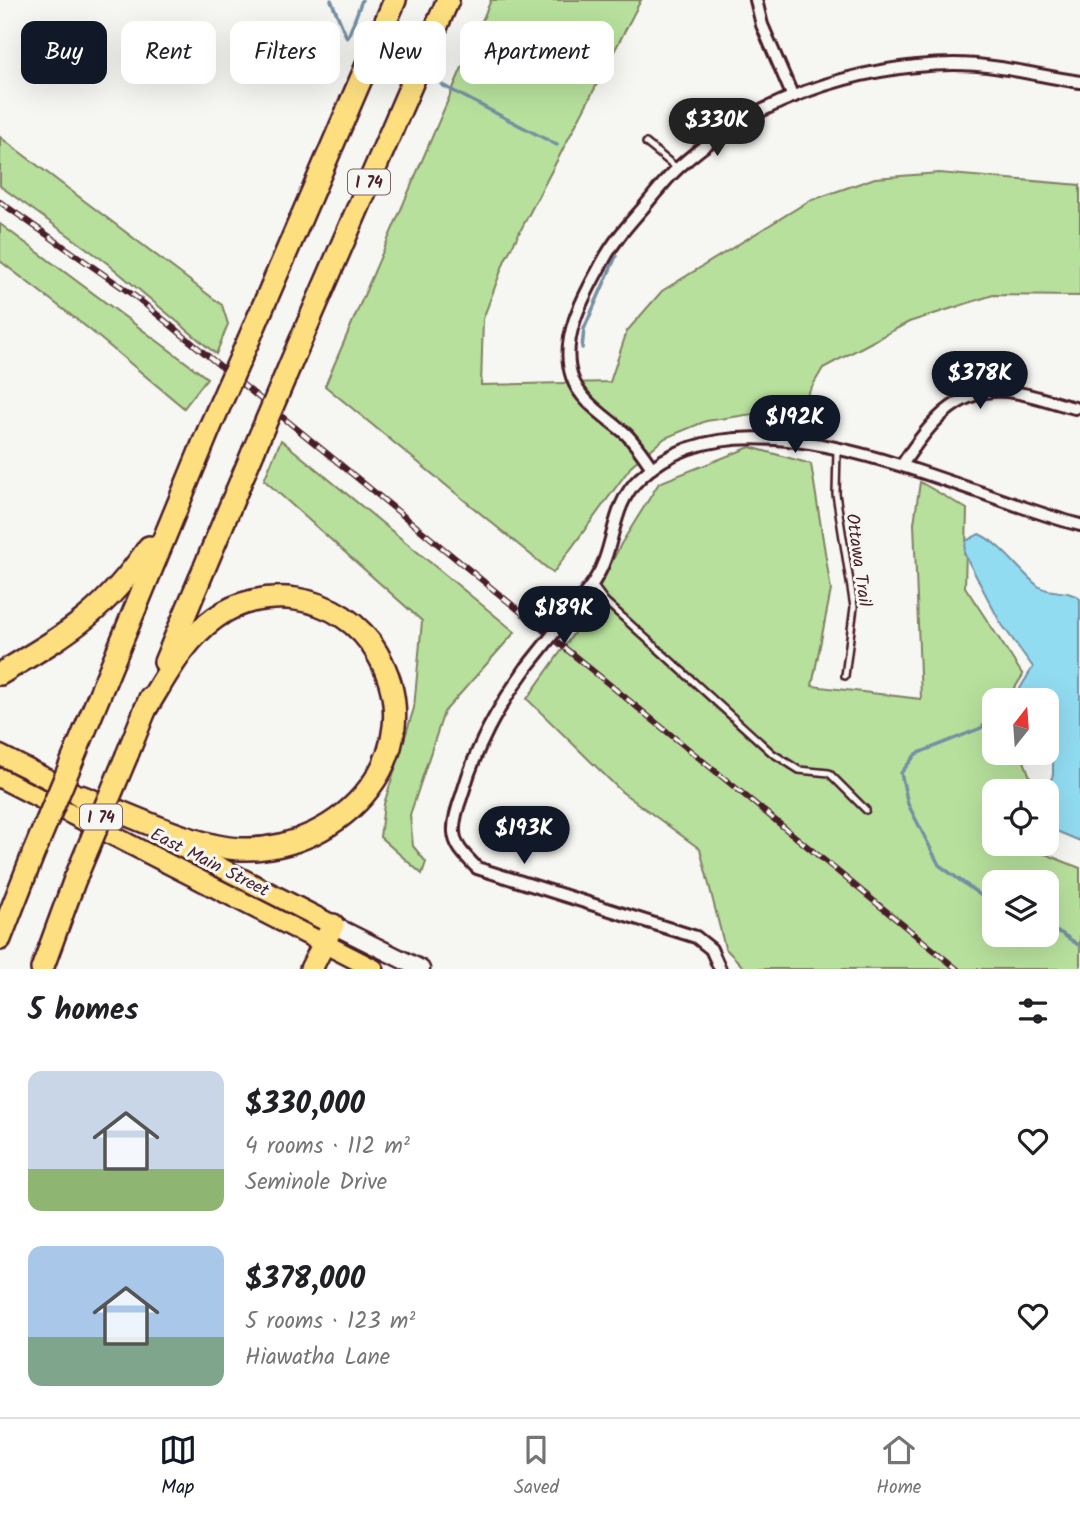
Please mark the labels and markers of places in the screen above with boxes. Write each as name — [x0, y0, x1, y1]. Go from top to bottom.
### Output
pin: $330K — [668, 99, 766, 158]
pin: $378K — [931, 352, 1029, 411]
pin: $192K — [746, 396, 844, 455]
pin: $189K — [515, 586, 613, 646]
pin: $193K — [475, 806, 573, 866]

